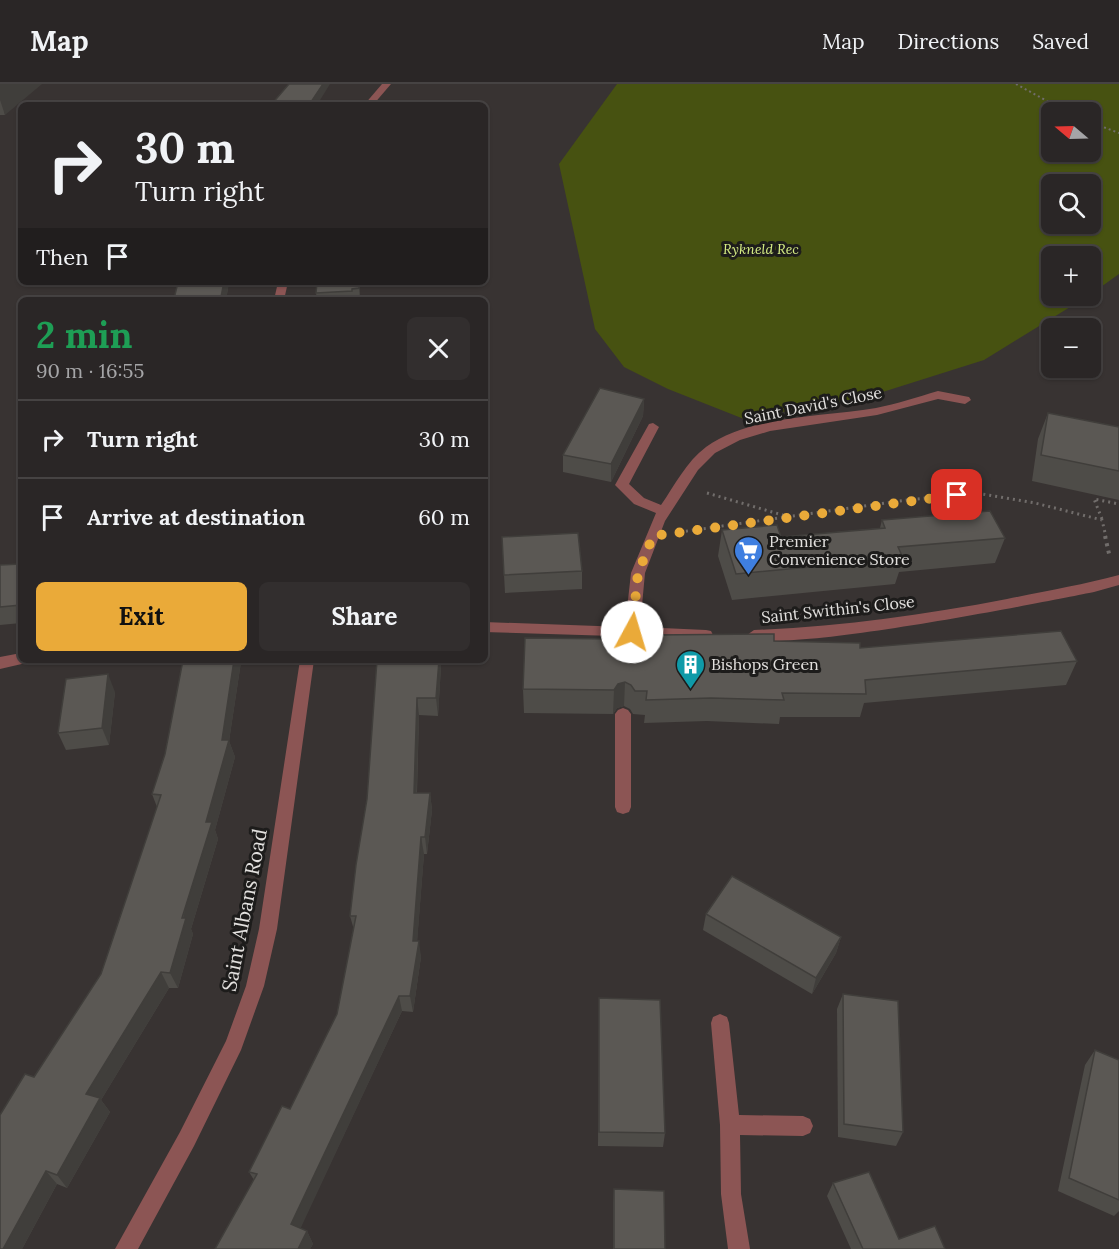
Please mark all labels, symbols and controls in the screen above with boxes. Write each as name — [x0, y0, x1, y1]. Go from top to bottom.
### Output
text: Map — [30, 23, 89, 59]
text: Map — [822, 28, 865, 55]
text: Directions — [898, 28, 999, 55]
text: Saved — [1032, 28, 1089, 55]
north arrow — [1041, 102, 1101, 162]
map controls — [1041, 102, 1101, 378]
text: 30 m — [135, 121, 235, 175]
icon: right — [36, 126, 114, 204]
text: Turn right — [135, 174, 264, 208]
button: search — [1041, 174, 1101, 234]
icon: arrive — [101, 240, 134, 273]
park label: Rykneld Rec — [723, 240, 799, 258]
text: Then — [36, 243, 89, 271]
button: + — [1041, 246, 1101, 306]
text: 2 min — [36, 312, 133, 358]
button: close — [407, 317, 470, 380]
button: − — [1041, 318, 1101, 378]
text: 90 m · 16:55 — [36, 358, 144, 383]
street label: Saint David's Close — [742, 382, 884, 428]
icon: right — [36, 423, 69, 456]
text: Turn right — [87, 425, 198, 453]
text: 30 m — [419, 425, 470, 453]
pin — [931, 469, 982, 520]
icon: arrive — [940, 478, 973, 511]
icon: arrive — [36, 501, 69, 534]
text: Arrive at destination — [87, 503, 305, 531]
text: 60 m — [418, 503, 470, 531]
place label: Premier Convenience Store — [769, 531, 910, 569]
supermarket icon: Premier Convenience Store — [732, 534, 764, 576]
button: Exit — [36, 582, 247, 651]
button: Share — [259, 582, 470, 651]
street label: Saint Swithin's Close — [760, 591, 916, 627]
position arrow — [600, 600, 664, 664]
building icon: Bishops Green — [674, 648, 706, 690]
place label: Bishops Green — [711, 654, 819, 674]
street label: Saint Albans Road — [216, 826, 272, 993]

